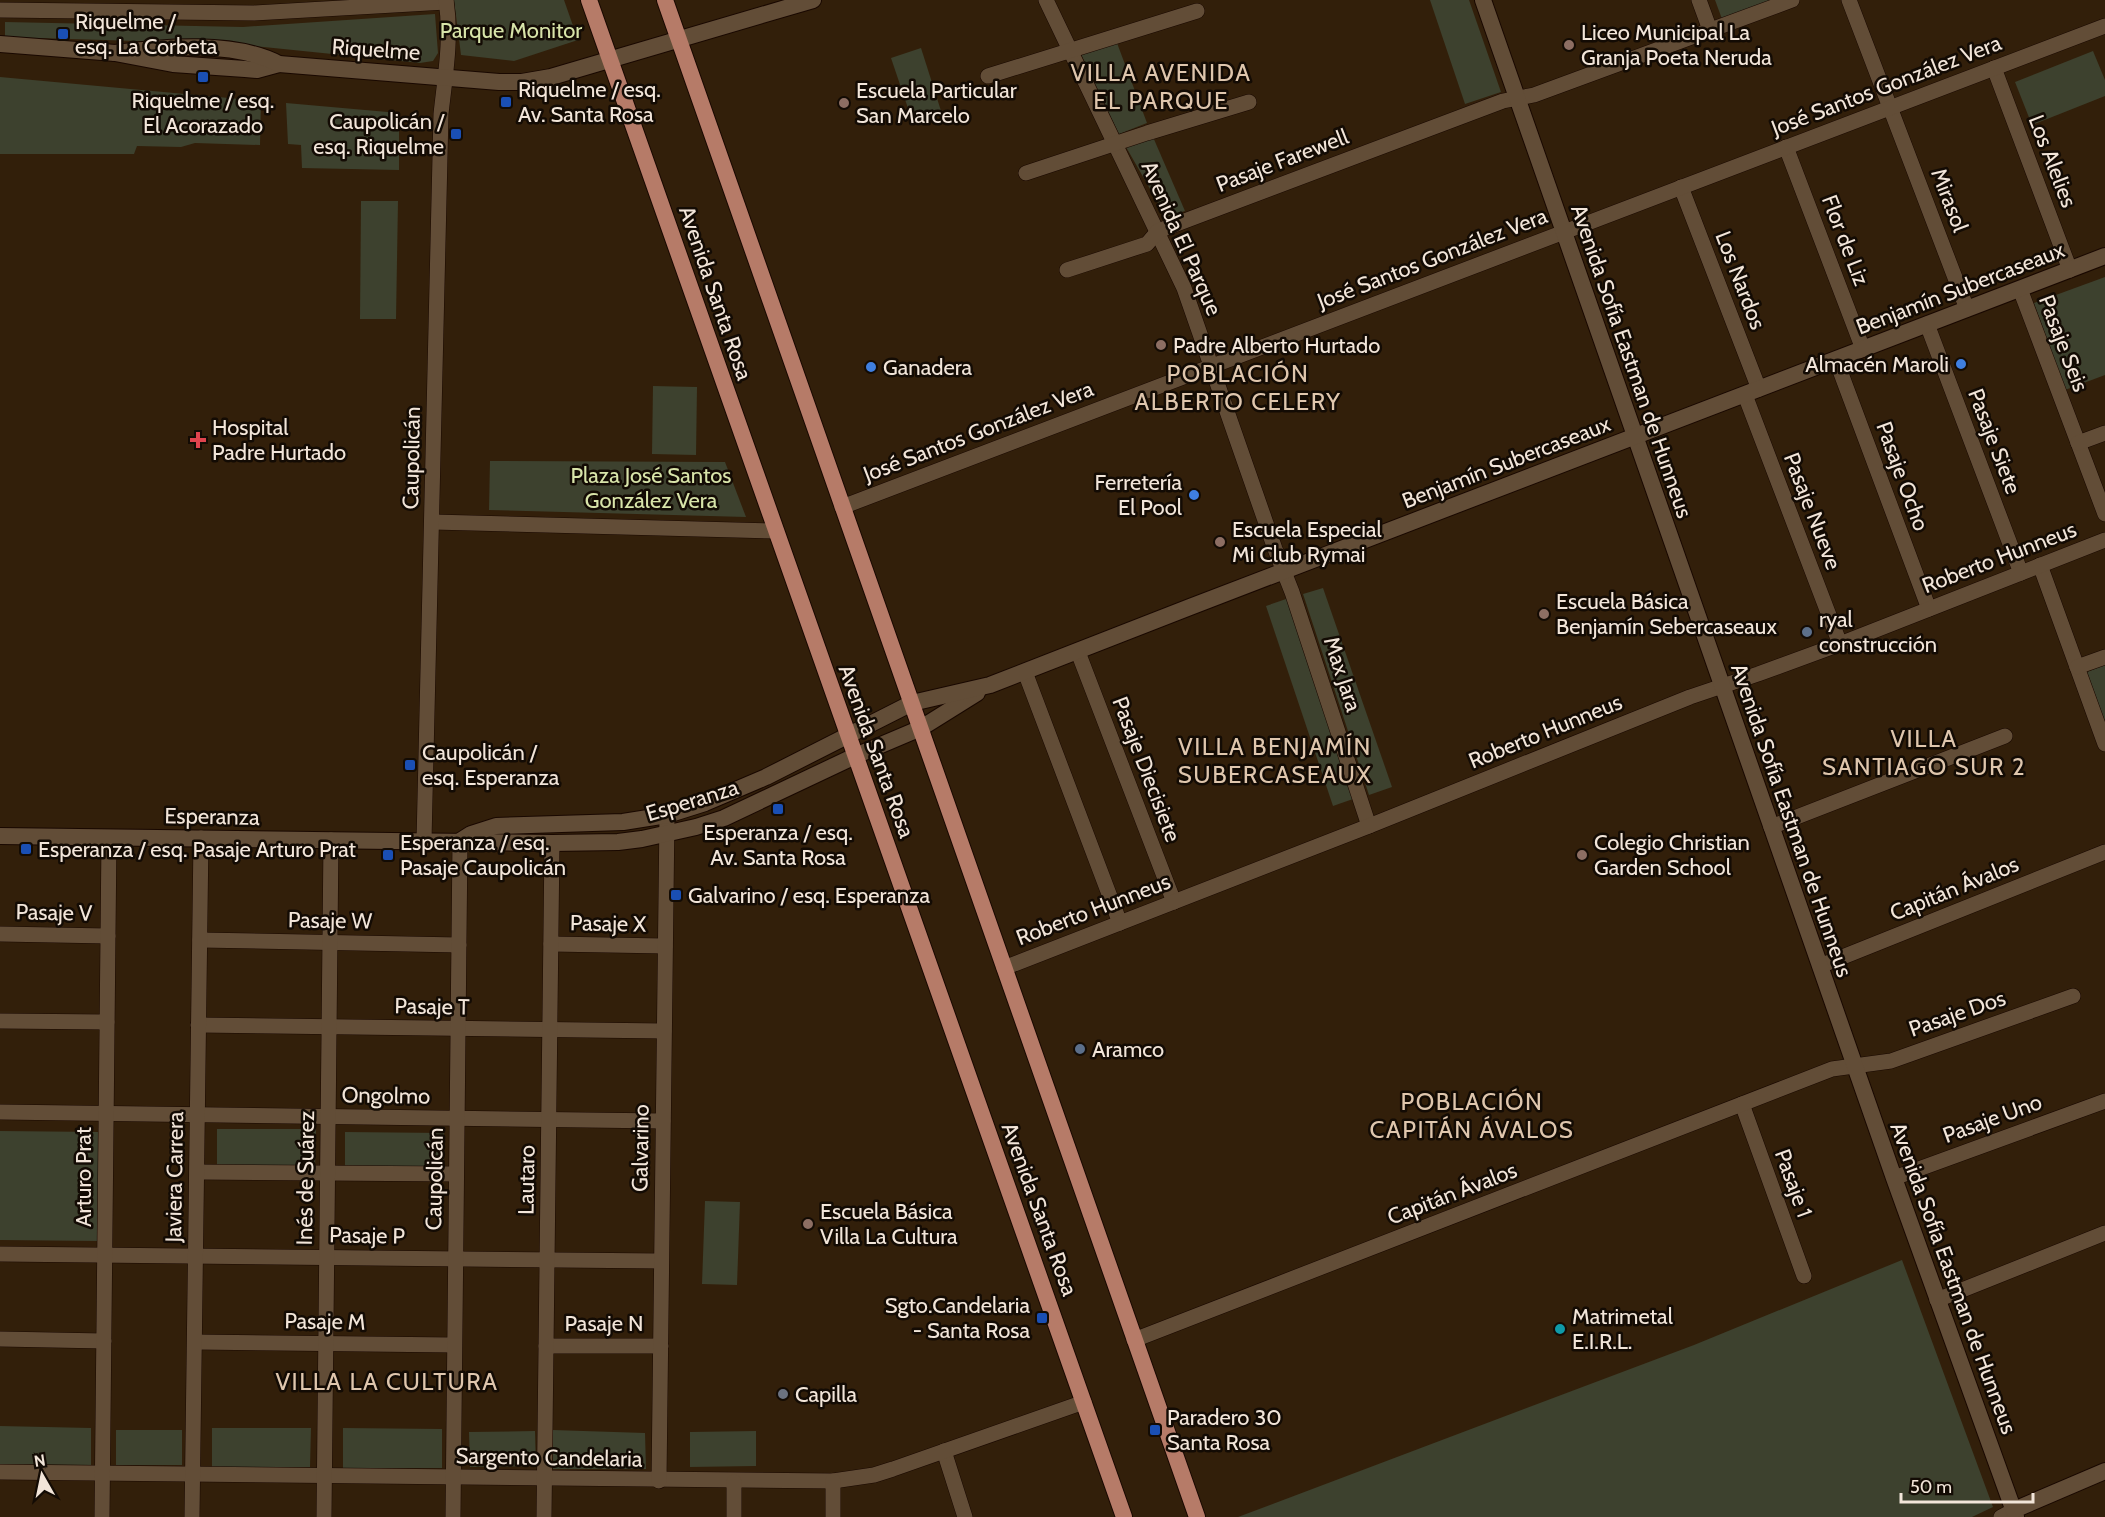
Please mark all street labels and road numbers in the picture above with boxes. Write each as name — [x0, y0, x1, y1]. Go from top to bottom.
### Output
street label: José Santos González Vera — [1766, 29, 2005, 142]
street label: Riquelme — [331, 33, 421, 66]
street label: Los Alelies — [2023, 111, 2083, 211]
street label: Pasaje Farewell — [1212, 123, 1353, 198]
street label: Avenida El Parque — [1135, 157, 1228, 320]
street label: Mirasol — [1925, 164, 1974, 237]
street label: Flor de Liz — [1816, 191, 1875, 289]
street label: Avenida Sofía Eastman de Hunneus — [1565, 201, 1698, 521]
street label: José Santos González Vera — [1312, 202, 1551, 315]
street label: Avenida Santa Rosa — [673, 203, 758, 384]
street label: Los Nardos — [1709, 227, 1772, 333]
street label: Benjamín Subercaseaux — [1852, 236, 2069, 341]
street label: Pasaje Seis — [2033, 291, 2094, 395]
street label: José Santos González Vera — [858, 375, 1097, 488]
street label: Pasaje Siete — [1962, 385, 2027, 498]
street label: Caupolicán — [397, 406, 426, 510]
street label: Benjamín Subercaseaux — [1398, 410, 1615, 515]
street label: Pasaje Ocho — [1870, 418, 1935, 534]
street label: Pasaje Nueve — [1778, 449, 1847, 574]
street label: Roberto Hunneus — [1918, 516, 2080, 599]
street label: Max Jara — [1318, 633, 1367, 715]
street label: Avenida Sofía Eastman de Hunneus — [1725, 660, 1858, 980]
street label: Avenida Santa Rosa — [833, 661, 921, 842]
street label: Roberto Hunneus — [1465, 688, 1626, 775]
street label: Pasaje Diecisiete — [1106, 693, 1187, 846]
street label: Esperanza — [643, 774, 742, 827]
street label: Esperanza — [164, 802, 260, 831]
street label: Capitán Ávalos — [1886, 850, 2023, 927]
street label: Roberto Hunneus — [1012, 868, 1174, 951]
street label: Pasaje V — [15, 898, 93, 927]
street label: Pasaje W — [288, 906, 373, 935]
street label: Pasaje X — [570, 909, 646, 938]
street label: Pasaje Dos — [1905, 984, 2009, 1043]
street label: Pasaje T — [394, 992, 470, 1021]
street label: Ongolmo — [341, 1081, 431, 1110]
street label: Pasaje Uno — [1939, 1088, 2045, 1149]
street label: Galvarino — [626, 1104, 655, 1192]
street label: Javiera Carrera — [160, 1111, 189, 1244]
street label: Inés de Suárez — [291, 1111, 320, 1246]
street label: Avenida Santa Rosa — [996, 1119, 1084, 1300]
street label: Avenida Sofía Eastman de Hunneus — [1884, 1119, 2023, 1438]
street label: Arturo Prat — [70, 1126, 97, 1227]
street label: Caupolicán — [420, 1127, 449, 1231]
street label: Lautaro — [512, 1145, 541, 1215]
street label: Pasaje 1 — [1769, 1145, 1818, 1221]
street label: Capitán Ávalos — [1384, 1156, 1521, 1231]
street label: Pasaje P — [329, 1221, 406, 1250]
street label: Pasaje M — [284, 1307, 366, 1336]
street label: Pasaje N — [565, 1310, 643, 1337]
street label: Sargento Candelaria — [455, 1442, 643, 1473]

